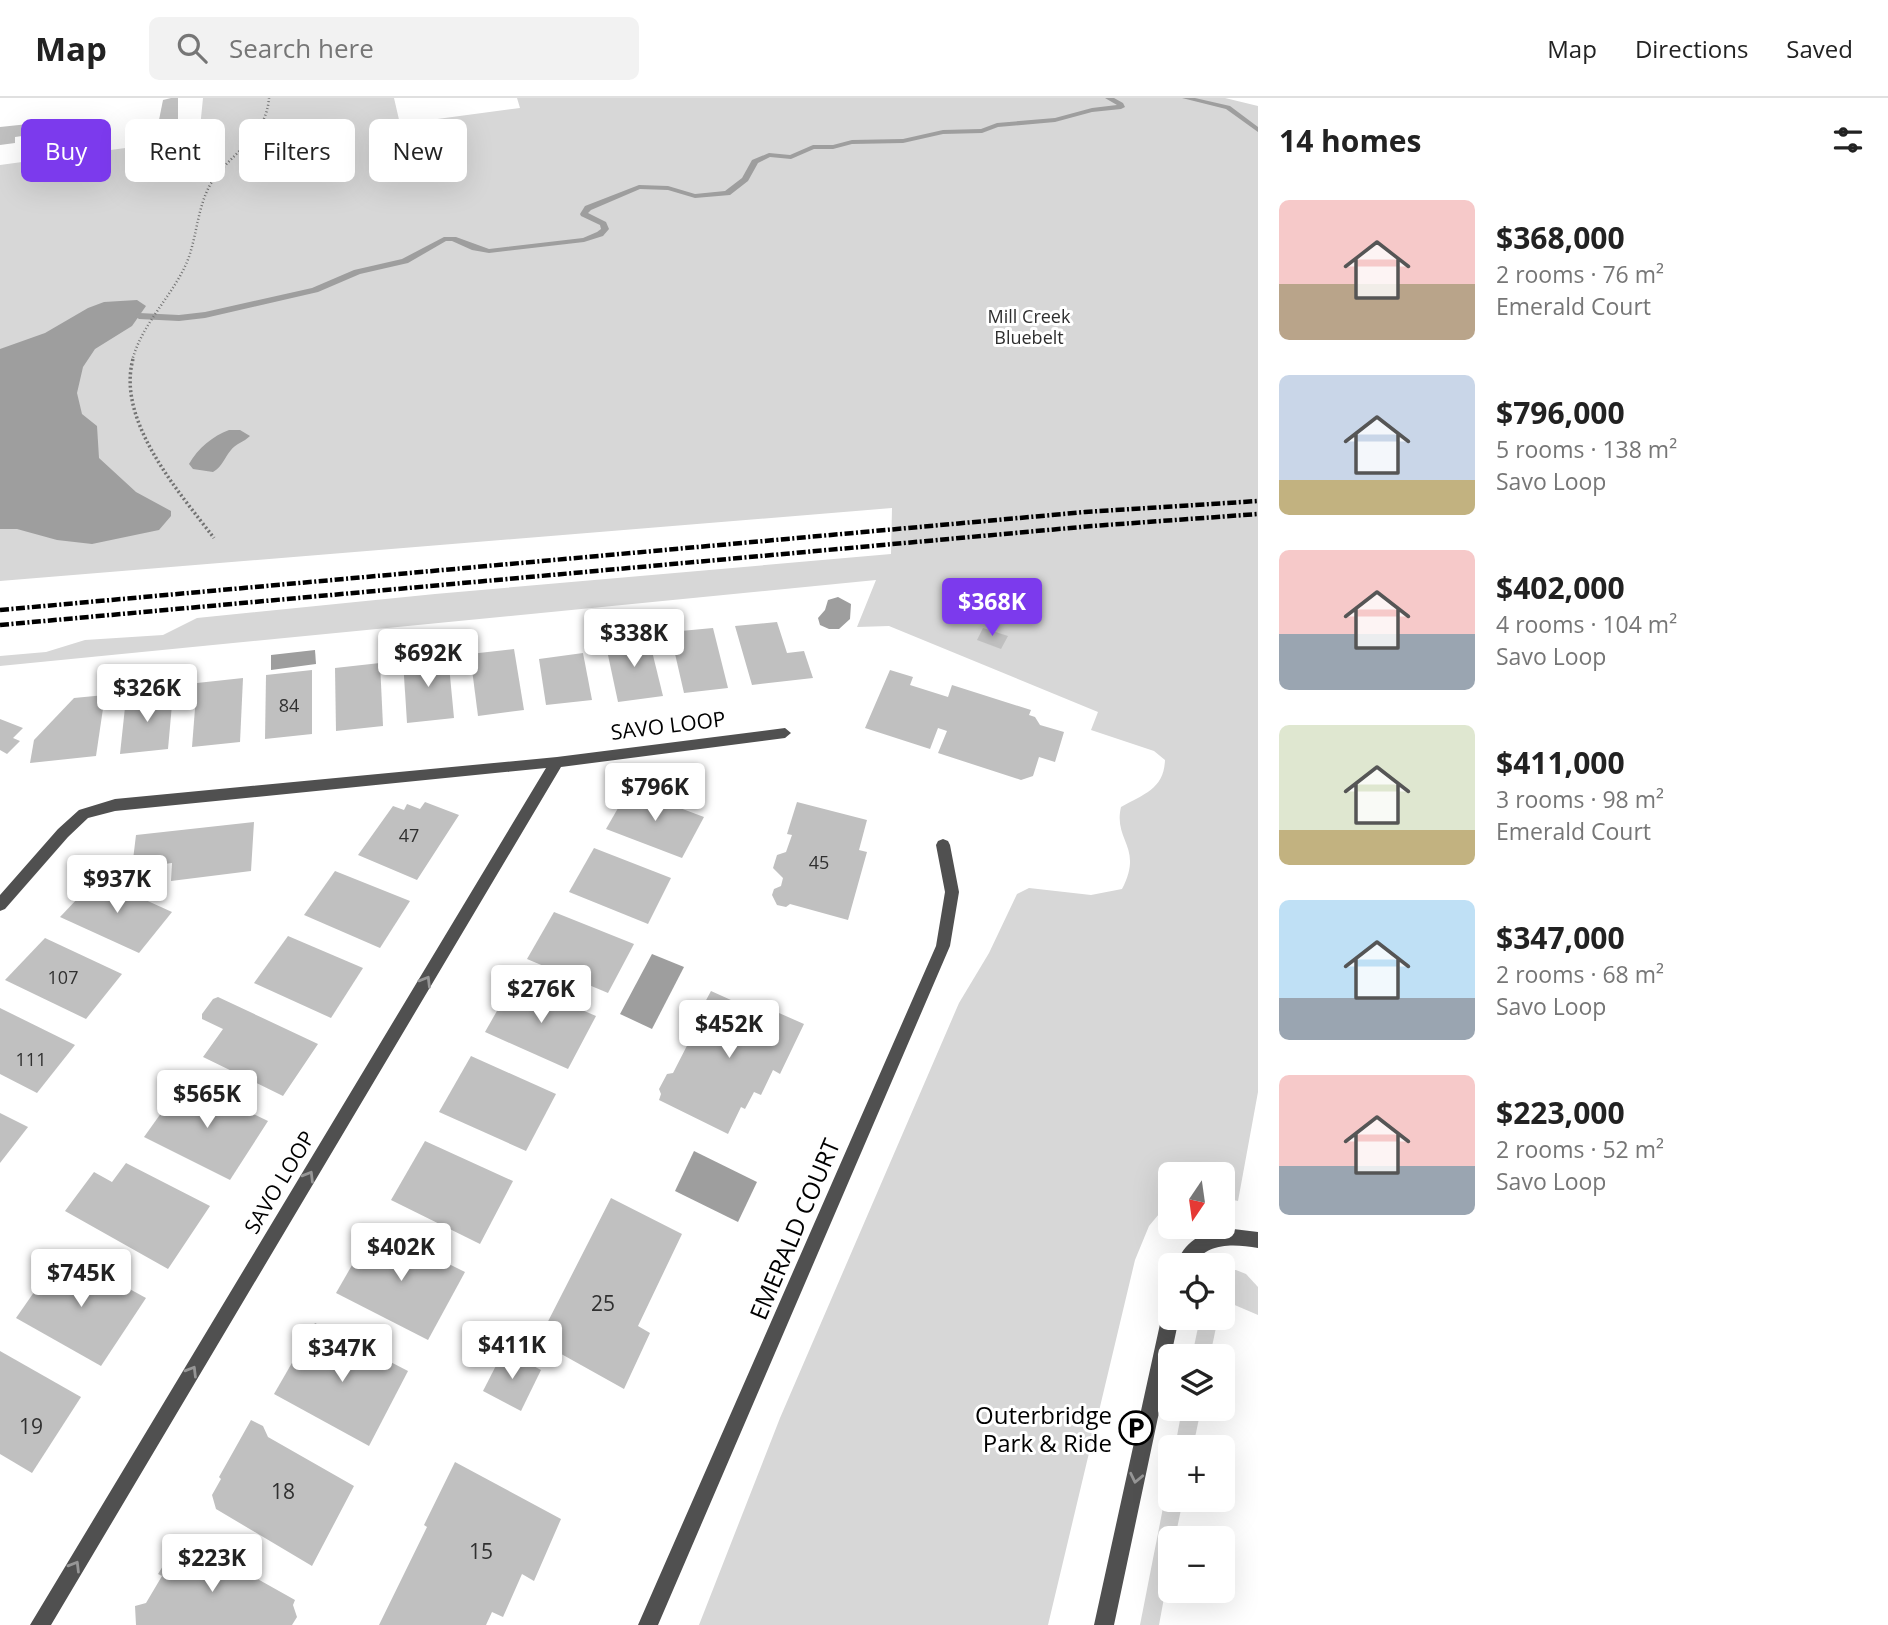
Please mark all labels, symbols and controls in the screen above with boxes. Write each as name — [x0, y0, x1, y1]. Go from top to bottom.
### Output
search box — [149, 17, 639, 80]
text: Map — [35, 26, 107, 71]
icon: search — [173, 29, 211, 67]
text: Search here — [229, 30, 374, 66]
text: Map — [1547, 32, 1597, 65]
text: Directions — [1635, 32, 1748, 65]
text: Saved — [1786, 32, 1853, 65]
chip: Buy — [21, 119, 111, 182]
chip: Rent — [125, 119, 225, 182]
chip: Filters — [239, 119, 355, 182]
chip: New — [369, 119, 467, 182]
text: 14 homes — [1279, 120, 1422, 161]
icon: filters — [1829, 121, 1867, 159]
text: $368,000 — [1496, 217, 1625, 258]
icon: home — [1335, 228, 1419, 312]
text: 2 rooms · 76 m² — [1496, 258, 1664, 290]
text: Emerald Court — [1496, 290, 1651, 322]
park label: Mill Creek Bluebelt — [988, 304, 1071, 349]
text: $796,000 — [1496, 392, 1625, 433]
icon: home — [1335, 403, 1419, 487]
text: 5 rooms · 138 m² — [1496, 433, 1677, 465]
text: Savo Loop — [1496, 465, 1606, 497]
text: $402,000 — [1496, 567, 1625, 608]
pin: $368K — [943, 578, 1041, 638]
icon: home — [1335, 578, 1419, 662]
text: $368K — [958, 585, 1026, 617]
text: 4 rooms · 104 m² — [1496, 608, 1677, 640]
pin: $338K — [585, 610, 683, 669]
text: $338K — [600, 616, 668, 648]
pin: $692K — [379, 630, 477, 689]
text: $692K — [394, 636, 462, 668]
text: Savo Loop — [1496, 640, 1606, 672]
pin: $326K — [98, 664, 196, 724]
text: $326K — [113, 671, 181, 703]
house number: 84 — [279, 693, 299, 717]
street label: SAVO LOOP — [609, 704, 727, 746]
text: $411,000 — [1496, 742, 1625, 783]
icon: home — [1335, 753, 1419, 837]
pin: $796K — [606, 764, 704, 823]
text: $796K — [621, 770, 689, 802]
text: 3 rooms · 98 m² — [1496, 783, 1664, 815]
text: Emerald Court — [1496, 815, 1651, 847]
house number: 47 — [399, 823, 419, 847]
house number: 45 — [809, 850, 829, 874]
pin: $937K — [68, 856, 166, 915]
text: $937K — [83, 862, 151, 894]
text: $347,000 — [1496, 917, 1625, 958]
icon: home — [1335, 928, 1419, 1012]
text: 2 rooms · 68 m² — [1496, 958, 1664, 990]
house number: 107 — [48, 965, 78, 989]
pin: $276K — [492, 965, 590, 1025]
text: $276K — [507, 972, 575, 1004]
one-way arrow — [418, 976, 431, 989]
text: Savo Loop — [1496, 990, 1606, 1022]
pin: $452K — [680, 1000, 778, 1060]
text: $452K — [695, 1007, 763, 1039]
house number: 111 — [16, 1047, 46, 1071]
pin: $565K — [158, 1070, 256, 1130]
text: $565K — [173, 1077, 241, 1109]
text: $223,000 — [1496, 1092, 1625, 1133]
icon: home — [1335, 1103, 1419, 1187]
street label: SAVO LOOP — [237, 1125, 321, 1239]
street label: EMERALD COURT — [741, 1133, 847, 1325]
text: 2 rooms · 52 m² — [1496, 1133, 1664, 1165]
north arrow — [1158, 1162, 1236, 1239]
map controls — [1158, 1162, 1235, 1603]
text: Savo Loop — [1496, 1165, 1606, 1197]
one-way arrow — [301, 1171, 314, 1184]
pin: $402K — [352, 1224, 450, 1283]
text: $402K — [367, 1230, 435, 1262]
pin: $745K — [32, 1250, 130, 1309]
button: locate — [1158, 1253, 1235, 1330]
text: $745K — [47, 1256, 115, 1288]
house number: 25 — [591, 1289, 615, 1317]
pin: $411K — [463, 1322, 561, 1381]
pin: $347K — [293, 1324, 391, 1384]
text: $411K — [478, 1328, 546, 1360]
text: $347K — [308, 1331, 376, 1363]
button: layers — [1158, 1344, 1235, 1421]
one-way arrow — [184, 1366, 197, 1379]
place label: Outerbridge Park & Ride — [975, 1398, 1112, 1459]
parking icon: Outerbridge Park & Ride — [1117, 1409, 1155, 1447]
house number: 19 — [19, 1412, 43, 1440]
button: + — [1158, 1435, 1235, 1512]
one-way arrow — [1129, 1472, 1144, 1484]
house number: 18 — [271, 1477, 295, 1505]
button: − — [1158, 1526, 1235, 1603]
pin: $223K — [163, 1534, 261, 1594]
house number: 15 — [469, 1537, 493, 1565]
text: $223K — [178, 1541, 246, 1573]
one-way arrow — [67, 1561, 80, 1574]

